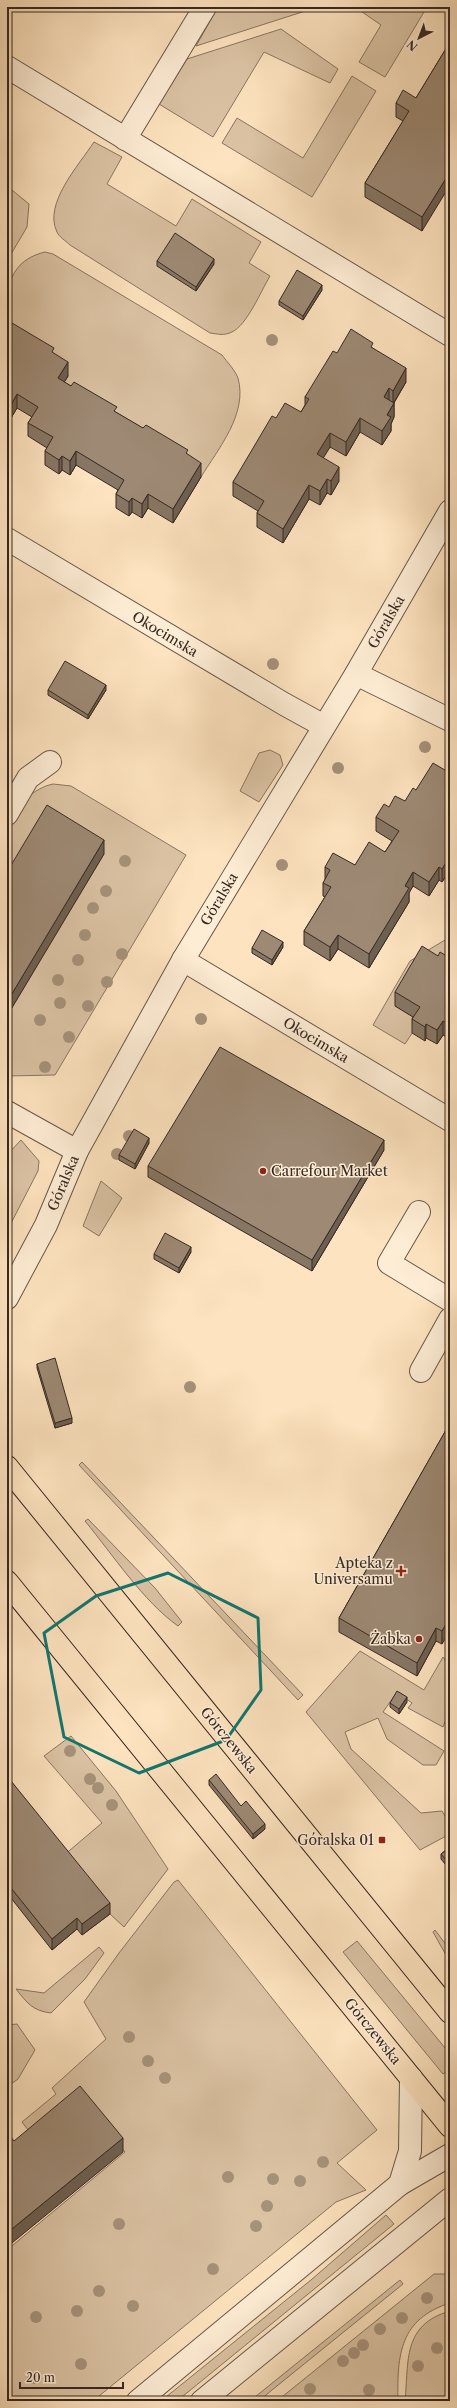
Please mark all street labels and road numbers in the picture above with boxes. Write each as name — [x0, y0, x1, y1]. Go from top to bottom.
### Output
street label: Góralska — [364, 592, 409, 652]
street label: Okocimska — [129, 607, 202, 661]
street label: Góralska — [196, 869, 242, 929]
street label: Okocimska — [280, 1013, 353, 1067]
street label: Góralska — [43, 1152, 83, 1213]
street label: Górczewska — [197, 1703, 262, 1777]
street label: Górczewska — [341, 1994, 406, 2068]

